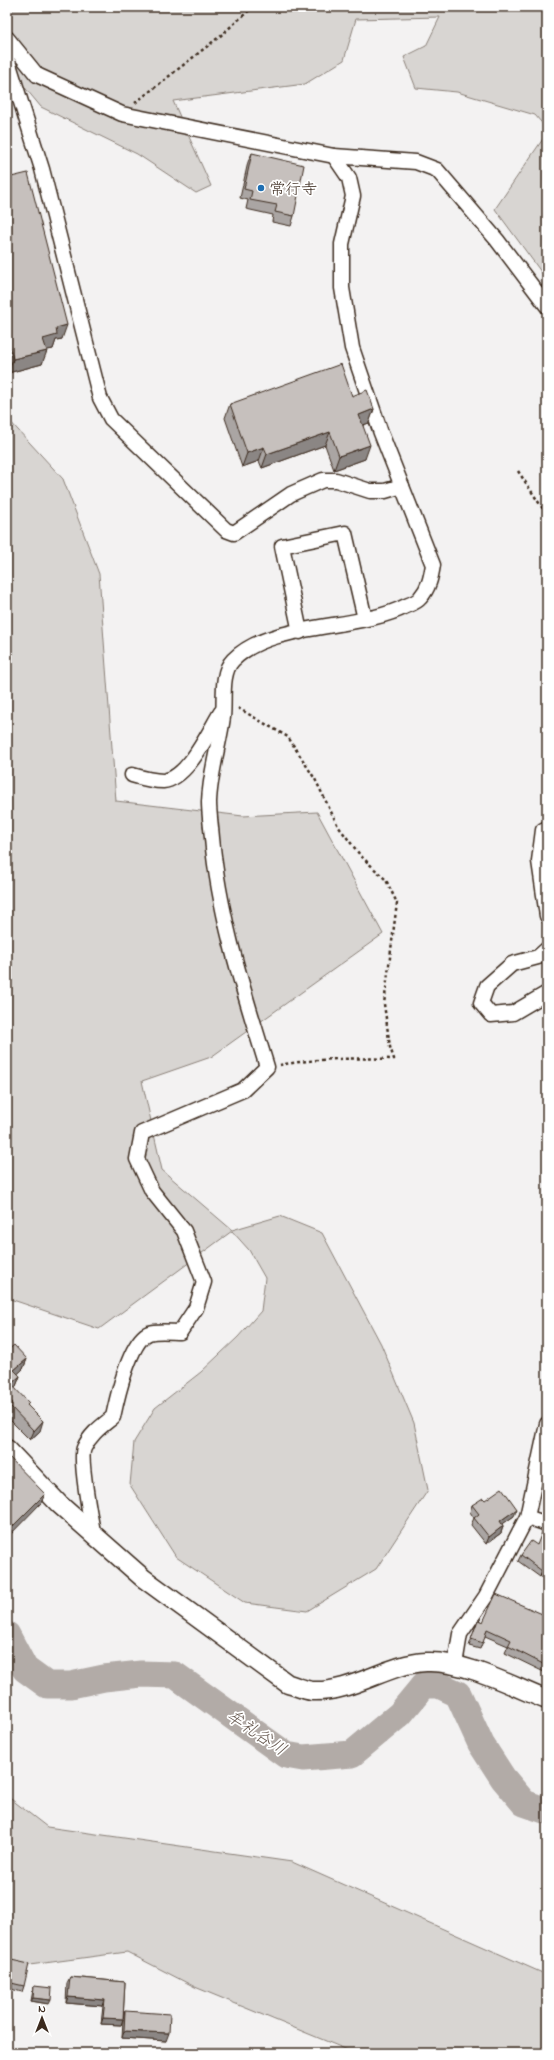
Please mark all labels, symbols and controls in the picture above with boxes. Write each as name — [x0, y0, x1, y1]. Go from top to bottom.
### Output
place label: 常行寺 — [269, 178, 317, 202]
marker: 常行寺 — [256, 183, 266, 193]
water label: 牟礼谷川 — [221, 1704, 291, 1763]
north arrow — [22, 1998, 62, 2038]
text: N — [38, 2001, 46, 2017]

